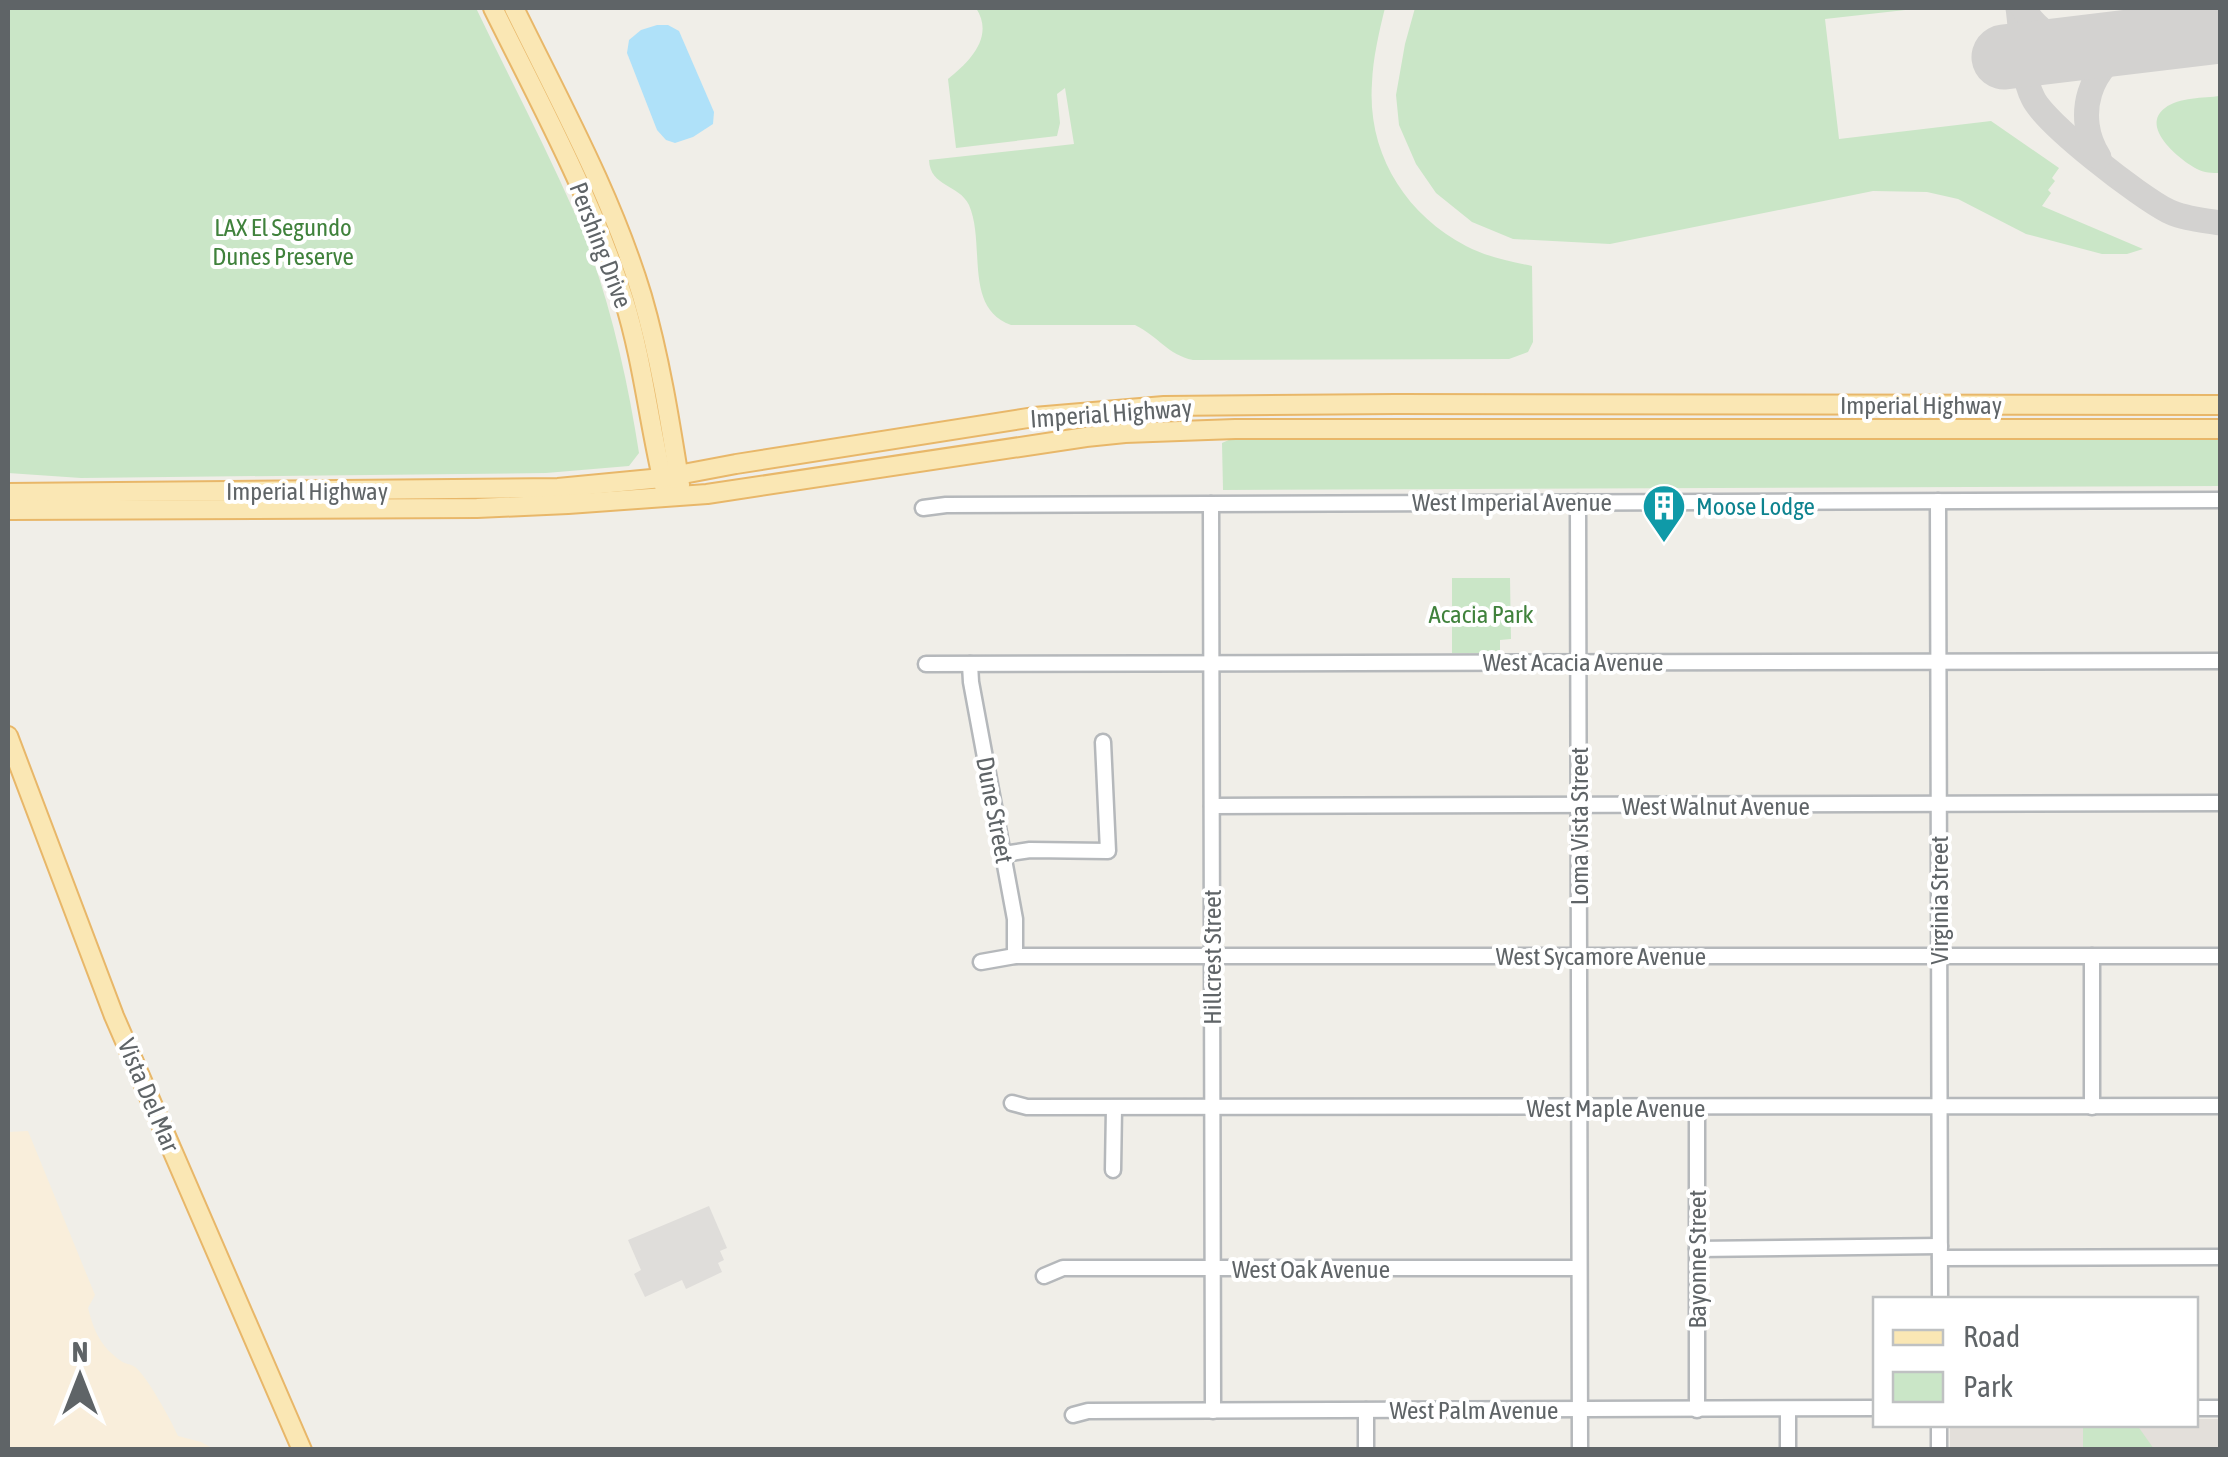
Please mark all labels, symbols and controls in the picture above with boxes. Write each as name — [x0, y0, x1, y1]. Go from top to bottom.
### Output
street label: Pershing Drive — [564, 178, 638, 312]
park label: LAX El Segundo Dunes Preserve — [212, 213, 354, 270]
street label: Imperial Highway — [1840, 391, 2002, 419]
street label: Imperial Highway — [1029, 393, 1193, 433]
street label: Imperial Highway — [226, 477, 388, 505]
building icon: Moose Lodge — [1641, 483, 1687, 544]
street label: West Imperial Avenue — [1412, 488, 1612, 516]
place label: Moose Lodge — [1696, 492, 1815, 520]
park label: Acacia Park — [1429, 600, 1533, 628]
street label: West Acacia Avenue — [1483, 648, 1663, 676]
street label: Loma Vista Street — [1565, 747, 1593, 905]
street label: Dune Street — [971, 754, 1019, 866]
street label: West Walnut Avenue — [1622, 792, 1810, 820]
street label: Virginia Street — [1925, 836, 1953, 964]
street label: Hillcrest Street — [1198, 889, 1226, 1025]
street label: West Sycamore Avenue — [1496, 942, 1706, 970]
street label: Vista Del Mar — [113, 1034, 186, 1156]
street label: West Maple Avenue — [1527, 1094, 1705, 1122]
street label: Bayonne Street — [1683, 1189, 1711, 1329]
street label: West Oak Avenue — [1232, 1255, 1390, 1283]
legend — [1873, 1297, 2198, 1427]
text: Road — [1963, 1319, 2020, 1353]
north arrow — [30, 1327, 130, 1427]
text: N — [72, 1336, 88, 1368]
text: Park — [1963, 1369, 2013, 1403]
street label: West Palm Avenue — [1390, 1396, 1558, 1424]

